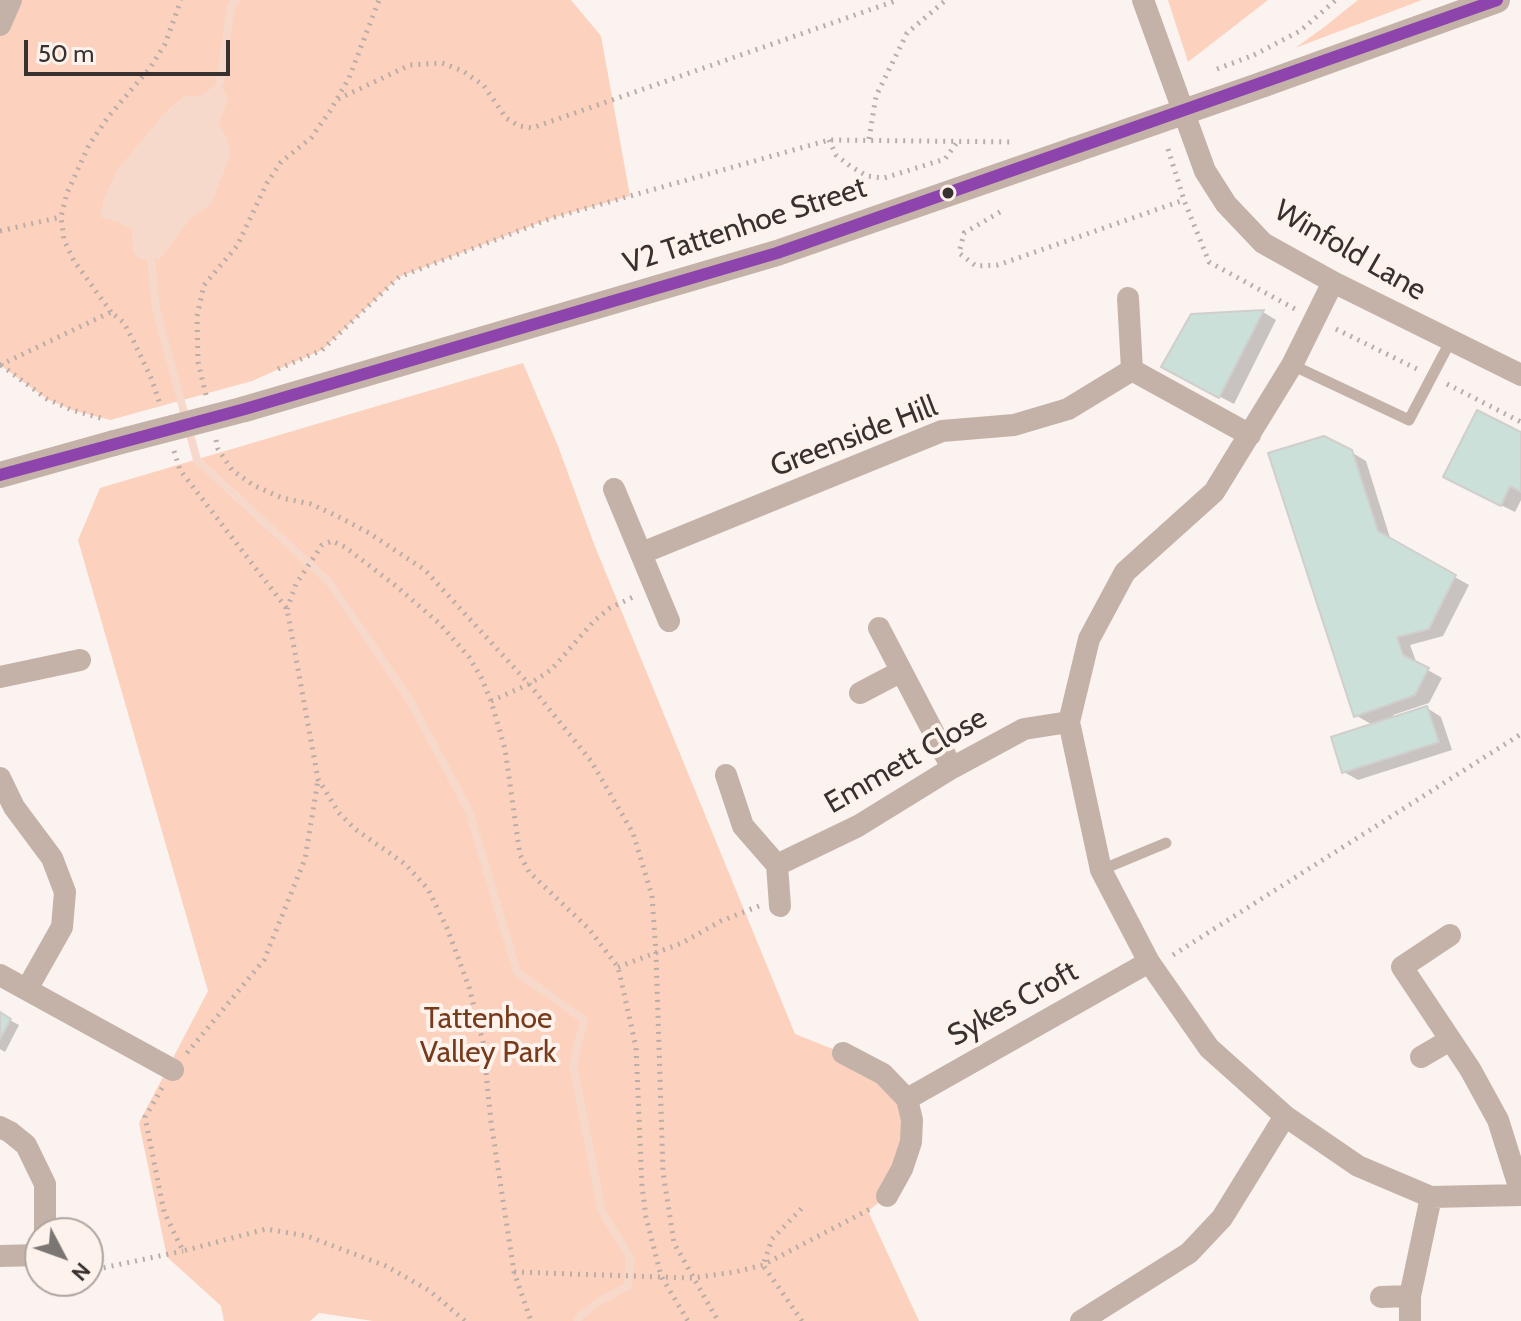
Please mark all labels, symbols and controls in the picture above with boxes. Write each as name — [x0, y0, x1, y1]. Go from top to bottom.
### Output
scale bar — [28, 24, 234, 74]
text: 50 m — [38, 39, 94, 68]
street label: V2 Tattenhoe Street — [619, 170, 871, 282]
unlabelled marker — [940, 185, 956, 201]
street label: Winfold Lane — [1268, 193, 1432, 309]
street label: Greenside Hill — [766, 389, 942, 485]
street label: Emmett Close — [819, 700, 993, 822]
street label: Sykes Croft — [942, 954, 1084, 1054]
park label: Tattenhoe Valley Park — [420, 1001, 556, 1072]
north arrow — [24, 1217, 104, 1297]
text: N — [66, 1257, 96, 1286]

